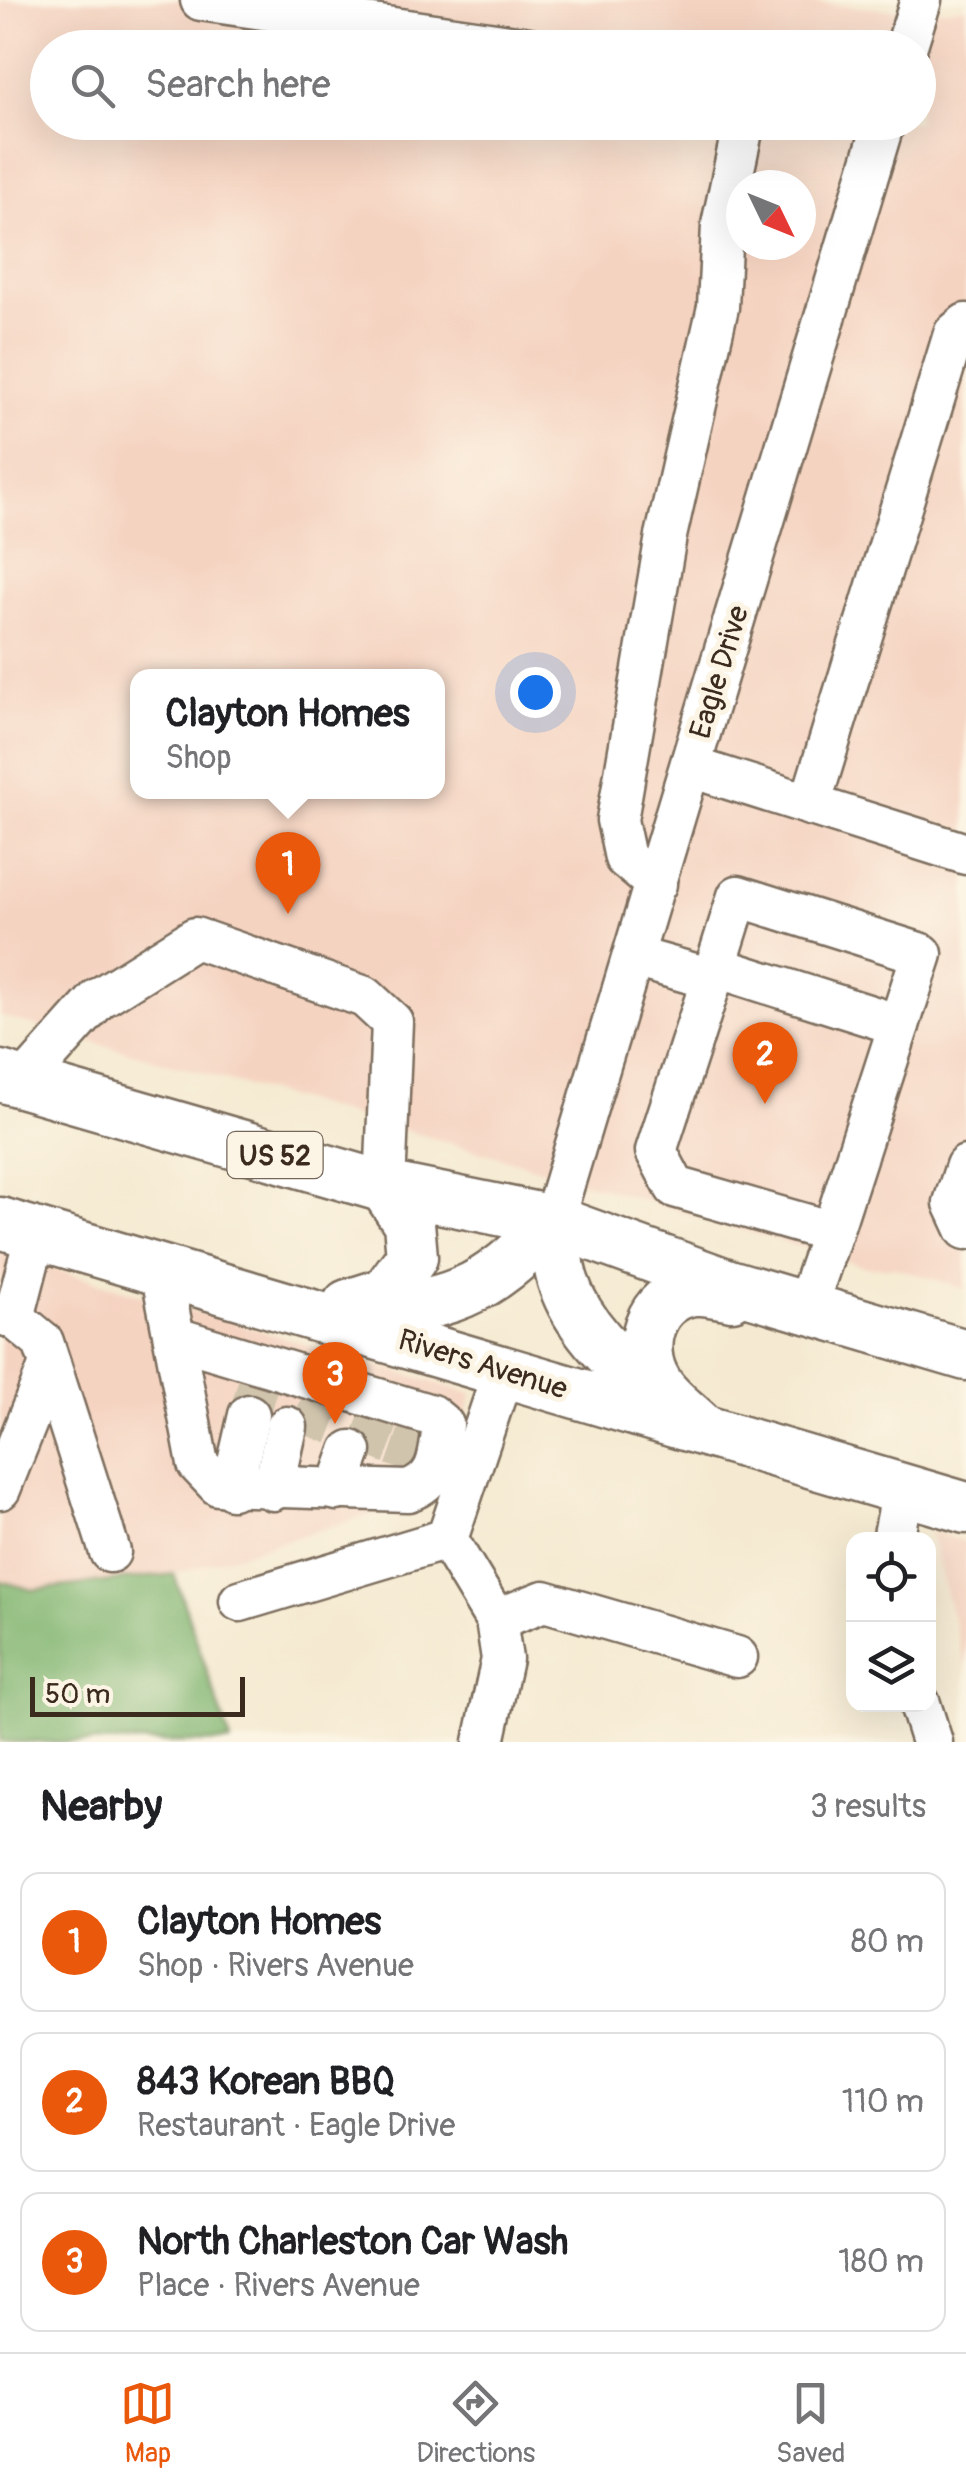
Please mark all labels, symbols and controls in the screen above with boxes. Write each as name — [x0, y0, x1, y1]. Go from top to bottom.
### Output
search box — [30, 30, 936, 140]
icon: search — [65, 58, 120, 113]
text: Search here — [145, 61, 331, 109]
north arrow — [726, 170, 816, 260]
street label: Eagle Drive — [682, 601, 757, 743]
your location — [510, 667, 561, 718]
popup — [130, 669, 445, 799]
text: Clayton Homes — [165, 690, 410, 738]
text: Shop — [165, 738, 232, 778]
pin: 1 — [256, 832, 320, 914]
pin: 2 — [732, 1022, 798, 1104]
road number: US 52 — [228, 1132, 322, 1178]
street label: Rivers Avenue — [394, 1321, 572, 1408]
pin: 3 — [302, 1342, 368, 1424]
map controls — [846, 1532, 936, 1712]
button: locate — [846, 1532, 936, 1622]
button: layers — [846, 1622, 936, 1712]
scale bar — [30, 1672, 245, 1716]
text: 50 m — [45, 1677, 110, 1712]
text: Nearby — [40, 1781, 162, 1833]
text: 3 results — [810, 1787, 926, 1827]
text: Clayton Homes — [137, 1898, 381, 1946]
text: 1 — [68, 1922, 81, 1962]
text: 80 m — [851, 1922, 924, 1962]
text: Shop · Rivers Avenue — [137, 1946, 414, 1986]
text: 843 Korean BBQ — [137, 2058, 395, 2106]
text: 2 — [66, 2082, 83, 2122]
text: 110 m — [842, 2082, 924, 2122]
text: Restaurant · Eagle Drive — [137, 2106, 455, 2146]
text: North Charleston Car Wash — [137, 2218, 568, 2266]
text: 3 — [66, 2242, 83, 2282]
text: 180 m — [838, 2242, 924, 2282]
text: Place · Rivers Avenue — [137, 2266, 420, 2306]
tab: Map — [120, 2376, 175, 2471]
tab: Directions — [416, 2376, 535, 2471]
tab: Saved — [776, 2376, 846, 2471]

